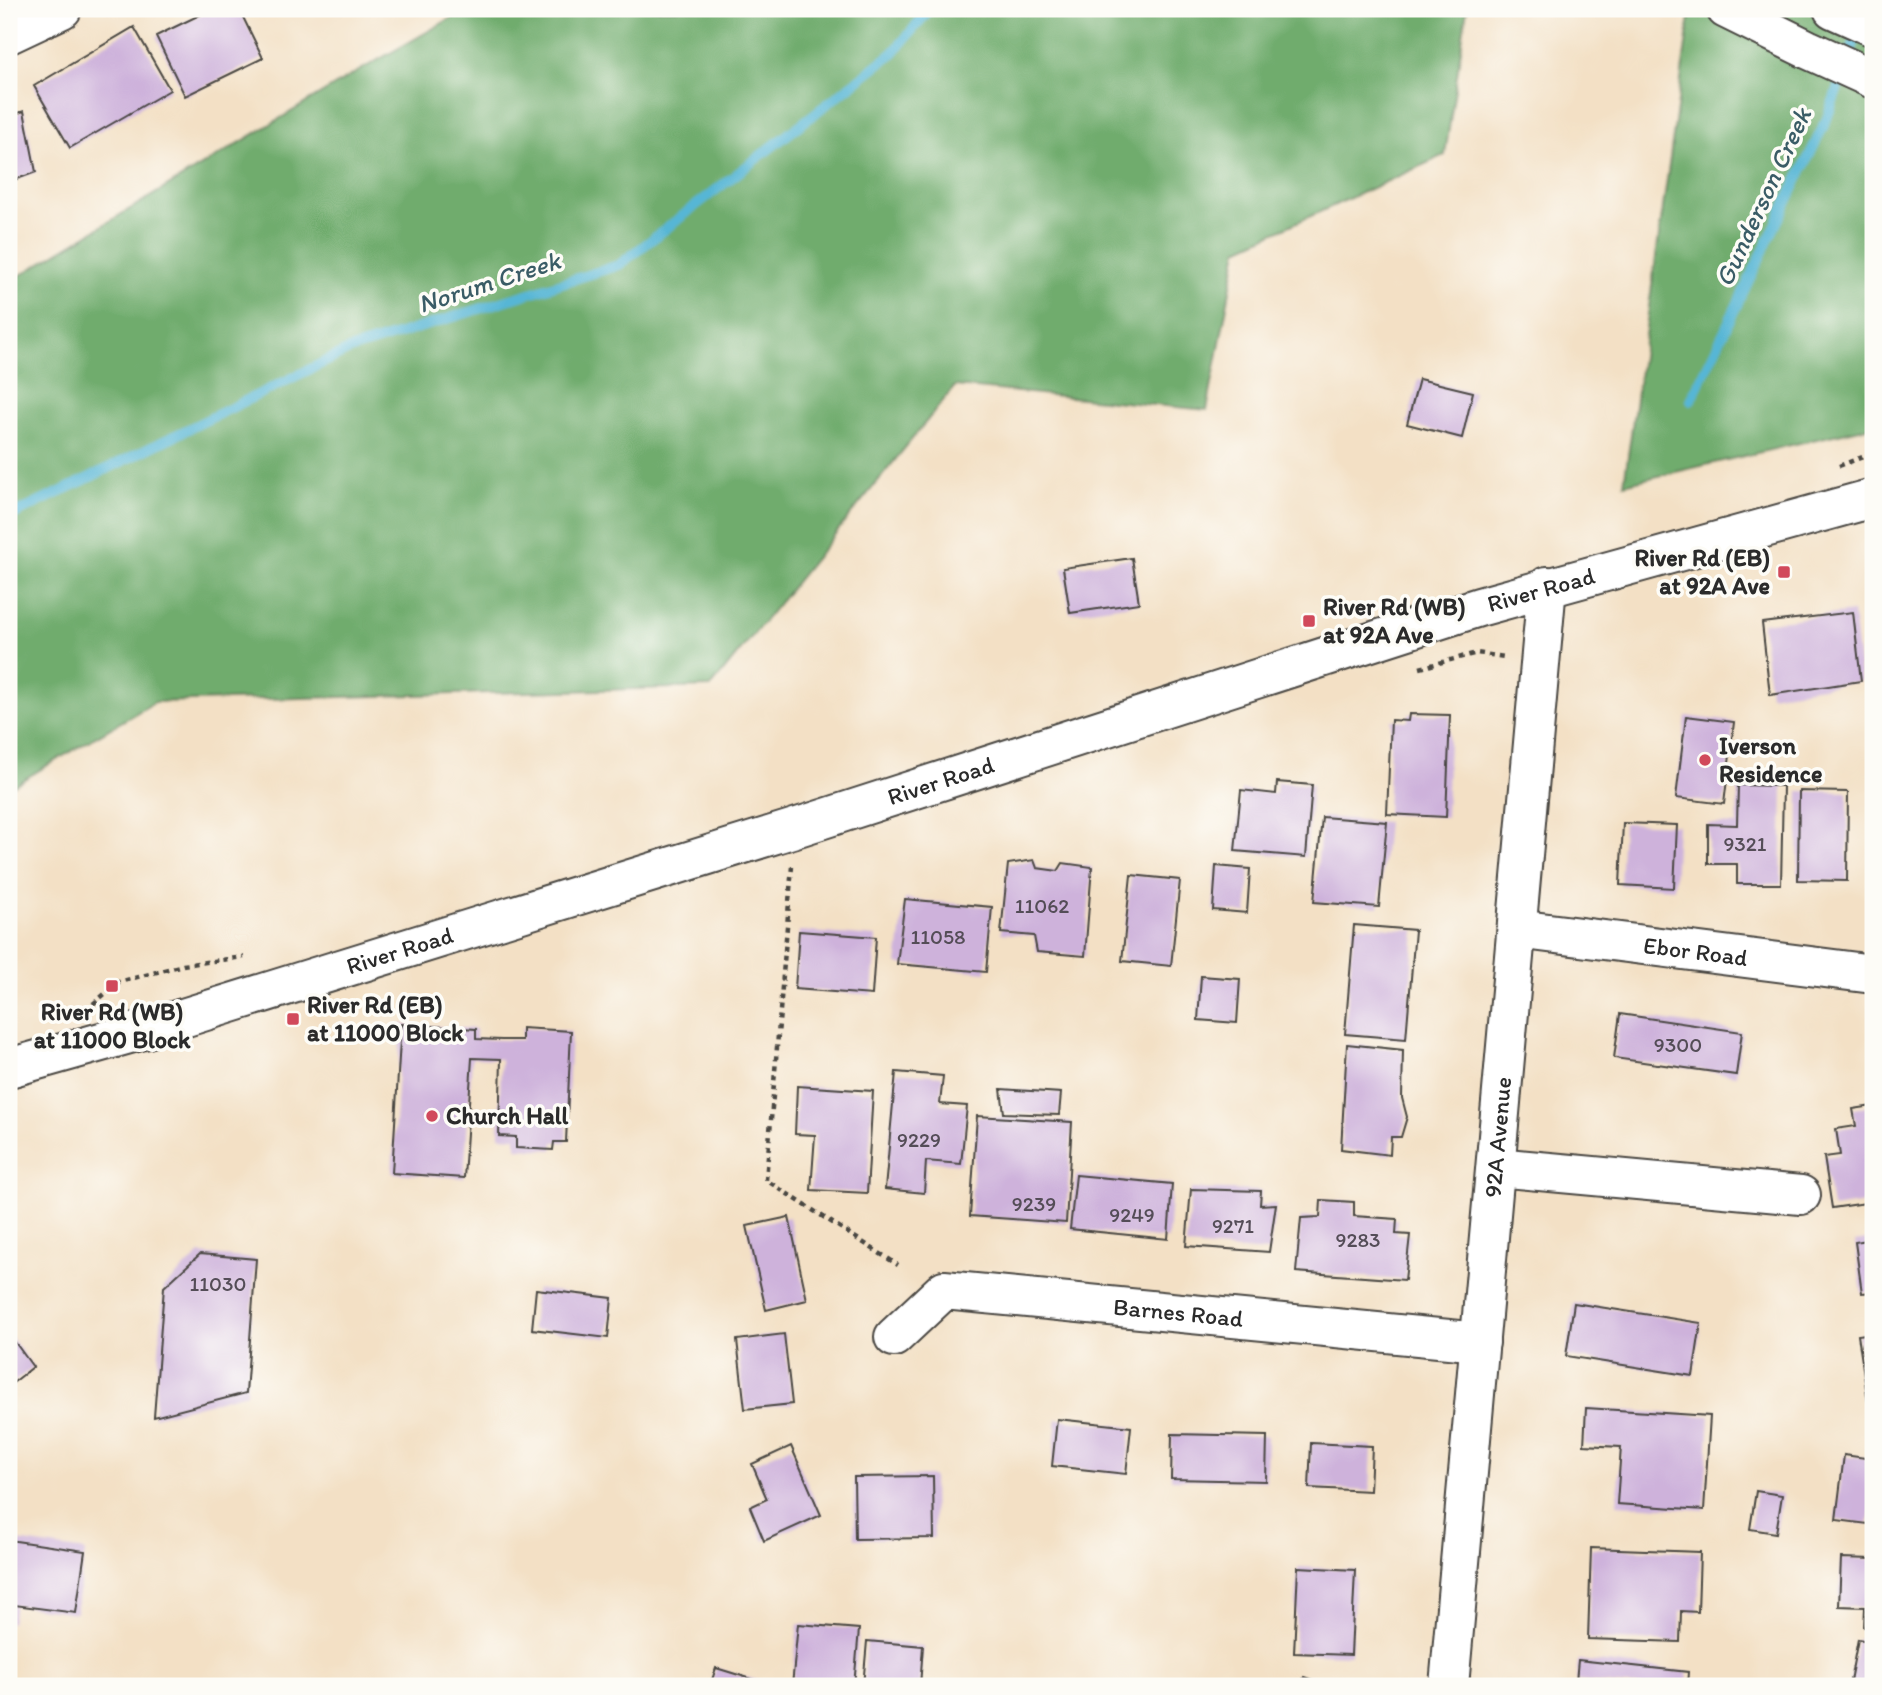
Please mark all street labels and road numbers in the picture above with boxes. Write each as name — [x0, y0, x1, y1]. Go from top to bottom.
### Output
street label: River Road — [1484, 561, 1598, 618]
street label: River Road — [884, 750, 998, 811]
street label: River Road — [343, 920, 457, 980]
street label: Ebor Road — [1642, 930, 1749, 972]
street label: 92A Avenue — [1478, 1075, 1517, 1199]
street label: Barnes Road — [1112, 1292, 1245, 1333]

